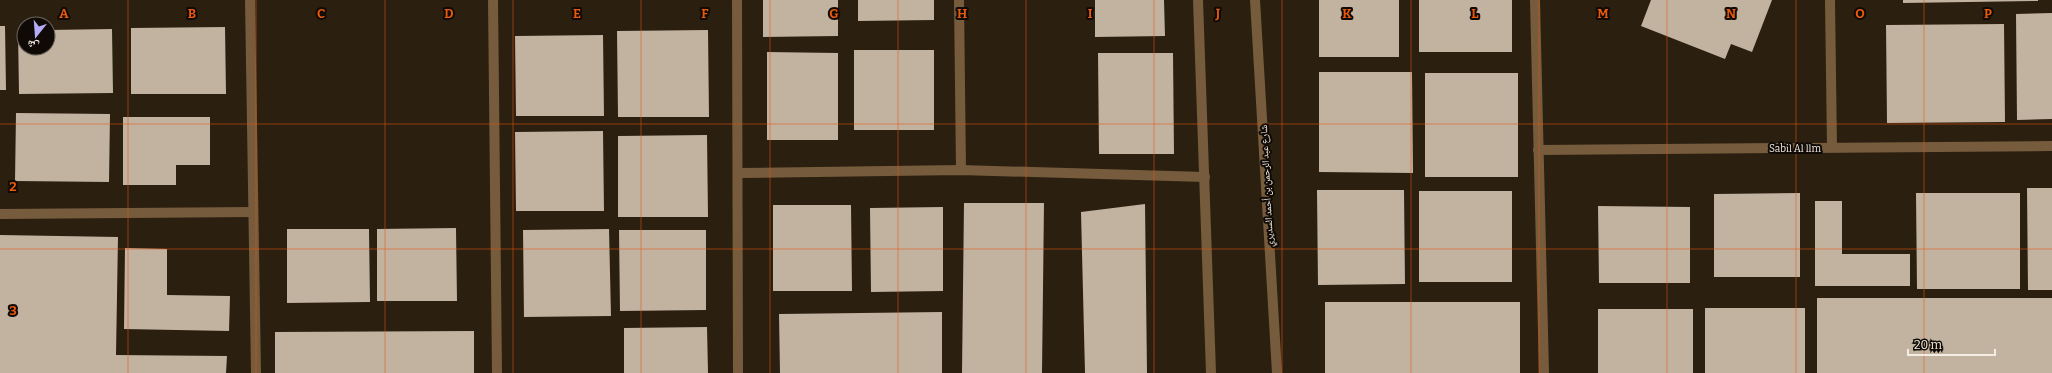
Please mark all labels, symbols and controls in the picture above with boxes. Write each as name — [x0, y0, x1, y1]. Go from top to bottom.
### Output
text: A — [59, 6, 69, 21]
text: B — [188, 6, 196, 21]
text: C — [317, 6, 325, 21]
text: D — [444, 6, 454, 21]
text: E — [573, 6, 581, 21]
text: F — [701, 6, 709, 21]
text: G — [829, 6, 839, 21]
text: H — [957, 6, 967, 21]
text: I — [1088, 6, 1093, 21]
text: J — [1215, 6, 1221, 21]
text: K — [1342, 6, 1352, 21]
text: L — [1471, 6, 1479, 21]
text: M — [1597, 6, 1609, 21]
text: N — [1726, 6, 1736, 21]
text: O — [1855, 6, 1865, 21]
text: P — [1984, 6, 1992, 21]
north arrow — [16, 16, 56, 56]
text: ش — [25, 36, 41, 53]
street label: شارع عبد الرحمن بن أحمد السديري — [1257, 124, 1278, 247]
street label: Sabil Al llm — [1769, 143, 1821, 155]
text: 2 — [9, 179, 17, 194]
text: 3 — [9, 303, 17, 318]
scale bar — [1908, 331, 1995, 357]
text: 20 m — [1914, 338, 1943, 352]

